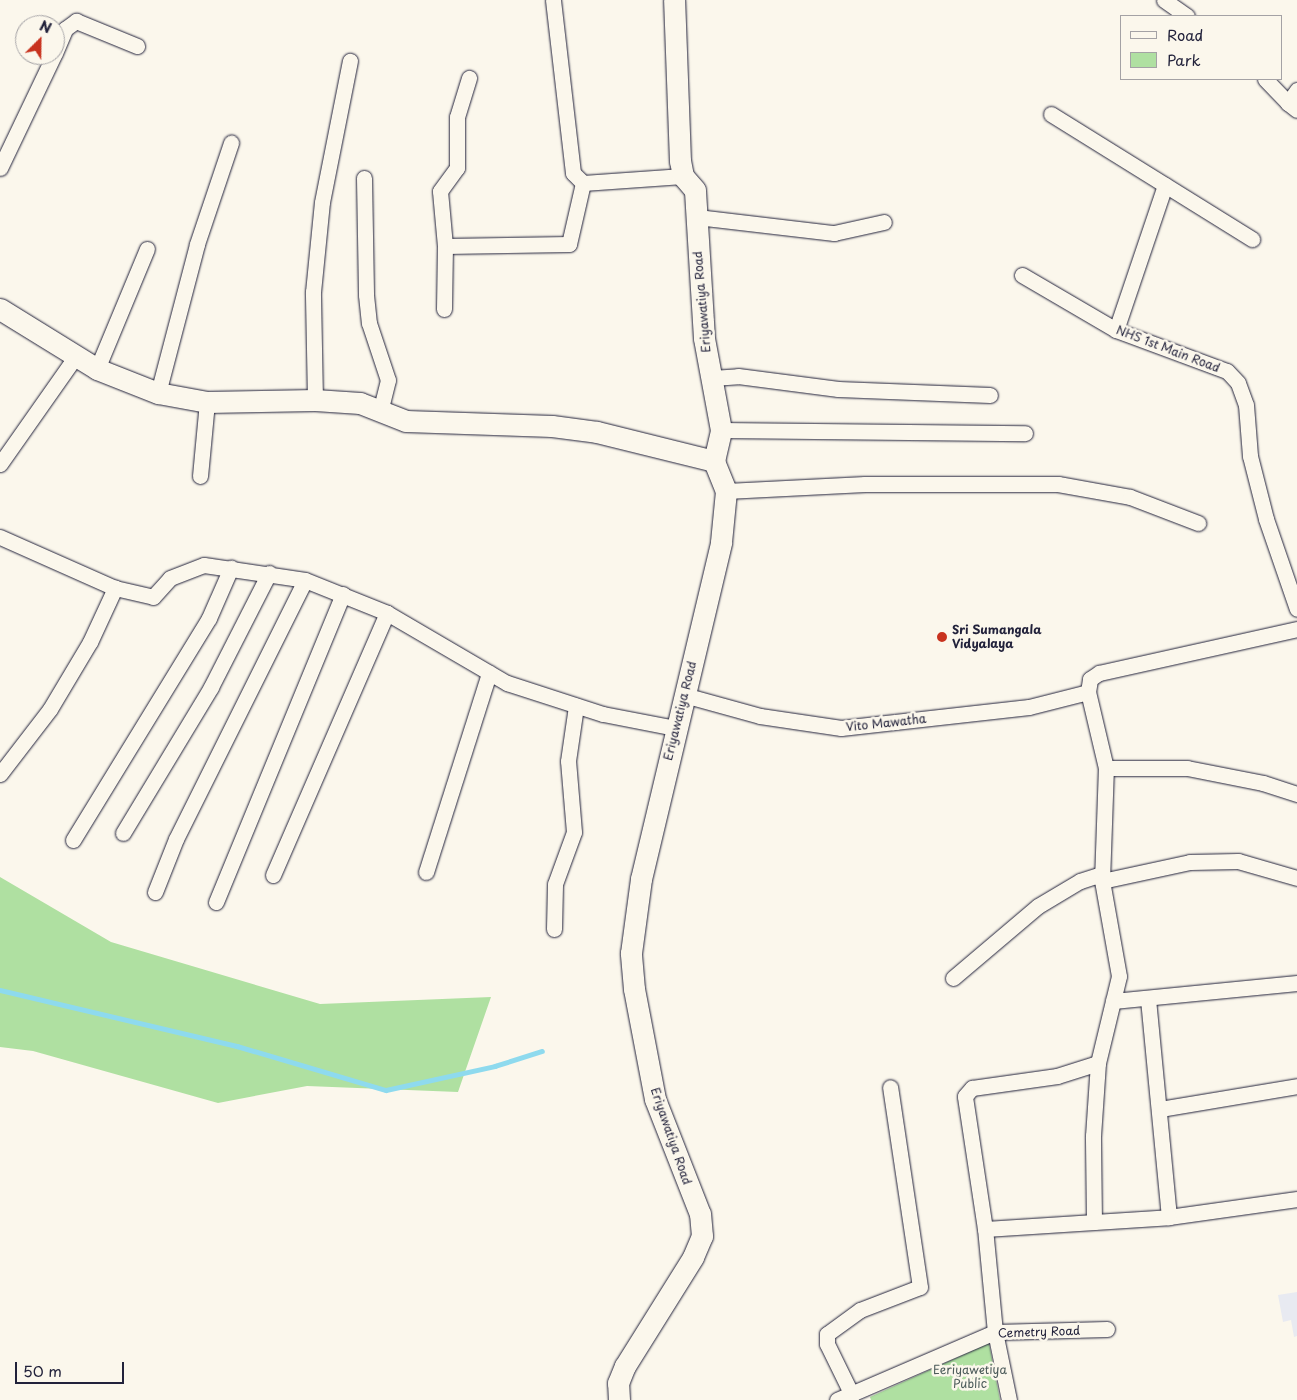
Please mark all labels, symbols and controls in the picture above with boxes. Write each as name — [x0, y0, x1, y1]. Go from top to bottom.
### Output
north arrow — [15, 15, 65, 65]
text: N — [36, 15, 55, 38]
legend — [1120, 15, 1282, 80]
text: Road — [1167, 23, 1203, 46]
text: Park — [1167, 48, 1201, 71]
street label: Eriyawatiya Road — [690, 250, 714, 354]
street label: NHS 1st Main Road — [1113, 322, 1223, 376]
place label: Sri Sumangala Vidyalaya — [952, 623, 1042, 651]
marker: Sri Sumangala Vidyalaya — [936, 631, 948, 643]
street label: Eriyawatiya Road — [661, 660, 699, 762]
street label: Vito Mawatha — [845, 712, 927, 734]
street label: Eriyawatiya Road — [648, 1085, 694, 1187]
street label: Cemetry Road — [998, 1323, 1080, 1341]
scale bar — [18, 1352, 126, 1384]
text: 50 m — [23, 1359, 62, 1382]
park label: Eeriyawetiya Public — [933, 1363, 1007, 1391]

